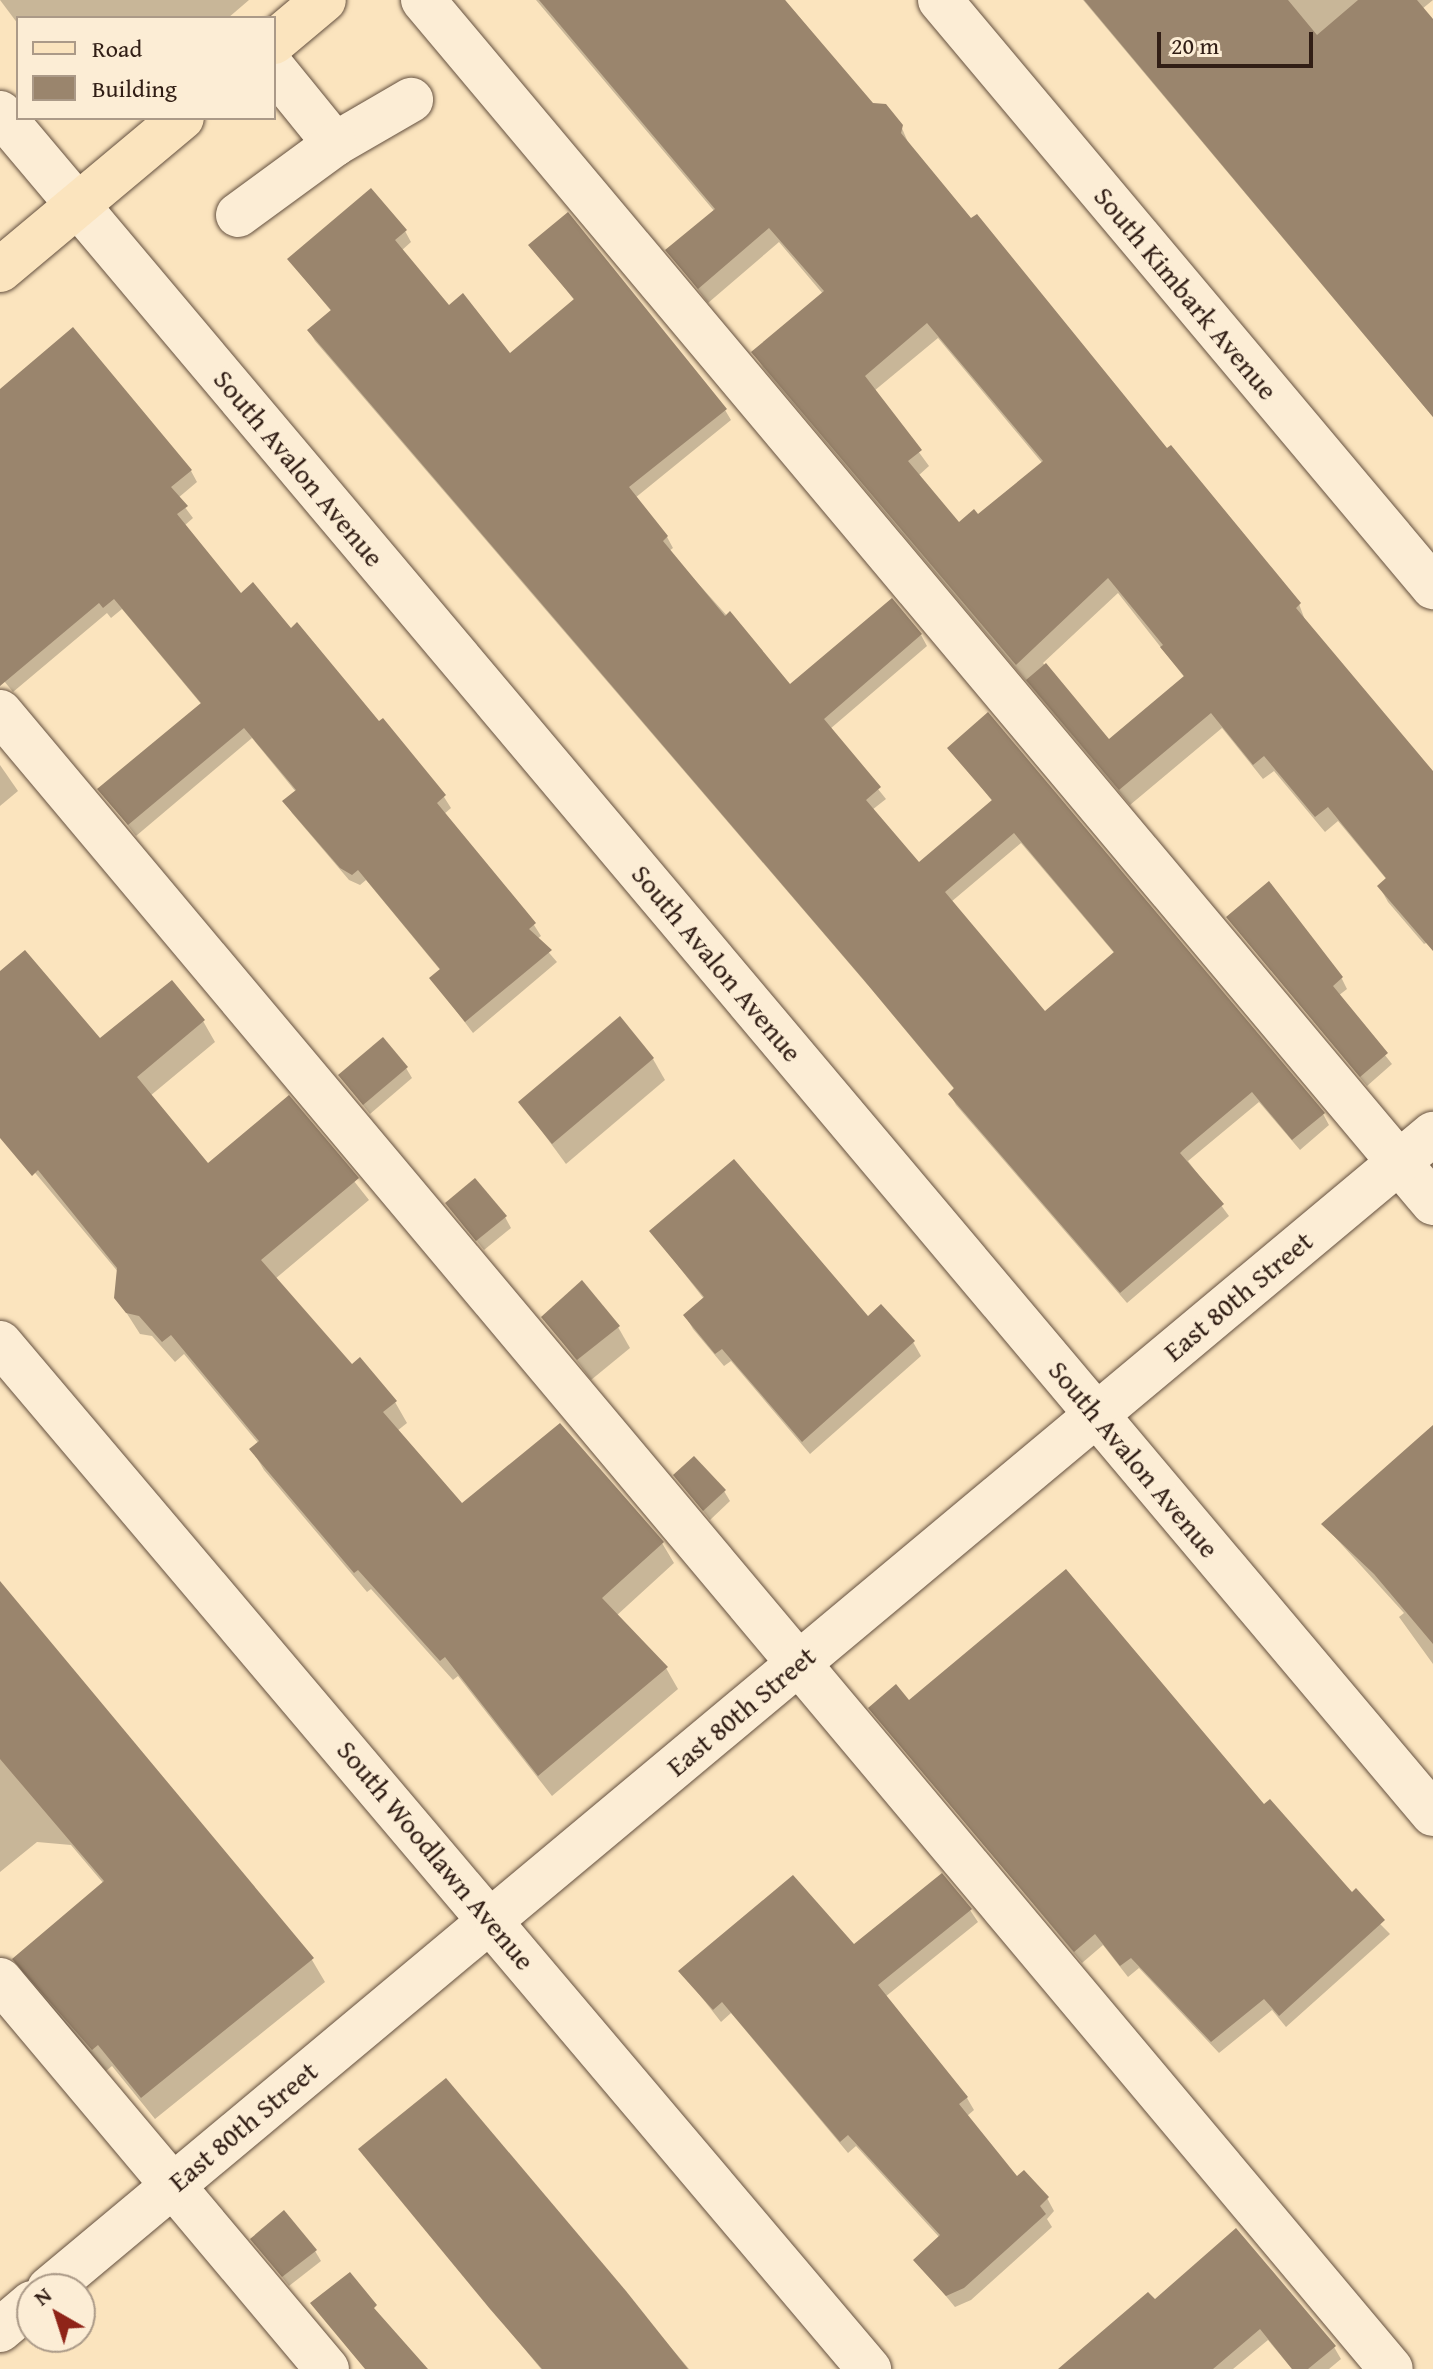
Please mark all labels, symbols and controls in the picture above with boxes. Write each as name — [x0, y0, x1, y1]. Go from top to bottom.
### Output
legend — [16, 16, 276, 120]
scale bar — [1161, 16, 1317, 66]
text: 20 m — [1171, 28, 1219, 63]
text: Road — [92, 31, 142, 66]
text: Building — [92, 71, 177, 106]
street label: South Kimbark Avenue — [1087, 180, 1285, 406]
street label: South Avalon Avenue — [207, 363, 391, 573]
street label: South Avalon Avenue — [625, 858, 809, 1068]
street label: East 80th Street — [1157, 1224, 1319, 1368]
street label: South Avalon Avenue — [1042, 1354, 1226, 1564]
street label: East 80th Street — [660, 1639, 822, 1783]
street label: South Woodlawn Avenue — [330, 1733, 542, 1977]
street label: East 80th Street — [162, 2054, 324, 2198]
north arrow — [16, 2273, 96, 2353]
text: N — [26, 2279, 58, 2313]

